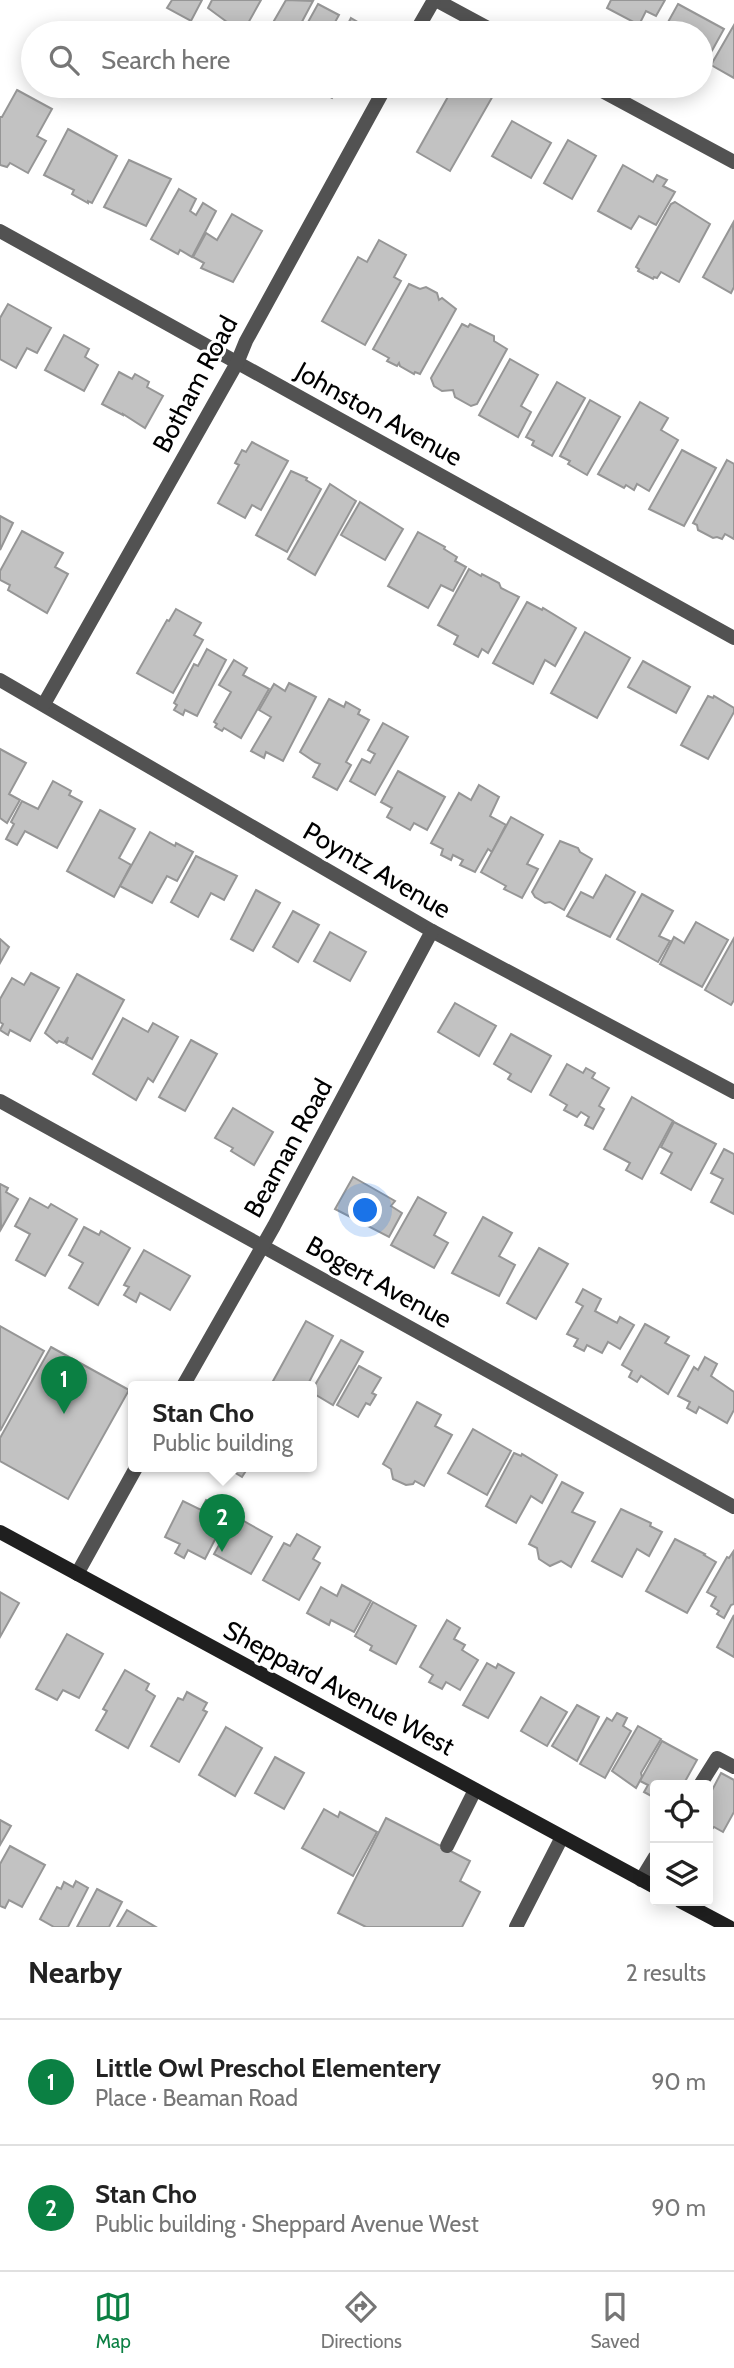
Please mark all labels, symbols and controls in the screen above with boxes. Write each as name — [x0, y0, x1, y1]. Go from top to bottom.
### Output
search box — [21, 21, 713, 98]
icon: search — [45, 41, 83, 79]
text: Search here — [101, 44, 230, 76]
street label: Botham Road — [146, 310, 244, 458]
street label: Johnston Avenue — [289, 354, 468, 473]
street label: Poyntz Avenue — [297, 815, 457, 925]
street label: Beaman Road — [237, 1073, 339, 1223]
your location — [348, 1193, 382, 1227]
street label: Bogert Avenue — [301, 1229, 457, 1335]
pin: 1 — [41, 1356, 87, 1414]
popup — [128, 1381, 317, 1472]
text: Stan Cho — [152, 1397, 254, 1429]
text: Public building — [152, 1429, 293, 1457]
pin: 2 — [199, 1494, 245, 1552]
street label: Sheppard Avenue West — [218, 1614, 460, 1763]
map controls — [650, 1780, 713, 1906]
button: locate — [650, 1780, 713, 1843]
button: layers — [650, 1843, 713, 1906]
text: Nearby — [28, 1954, 122, 1991]
text: 2 results — [626, 1959, 706, 1987]
text: Little Owl Preschol Elementery — [95, 2052, 441, 2084]
text: 1 — [47, 2068, 55, 2096]
text: 90 m — [652, 2068, 706, 2096]
text: Place · Beaman Road — [95, 2084, 298, 2112]
text: Stan Cho — [95, 2178, 197, 2210]
text: 2 — [45, 2194, 57, 2222]
text: 90 m — [652, 2194, 706, 2222]
text: Public building · Sheppard Avenue West — [95, 2210, 479, 2238]
tab: Map — [94, 2288, 132, 2353]
tab: Directions — [321, 2288, 402, 2353]
tab: Saved — [590, 2288, 640, 2353]

